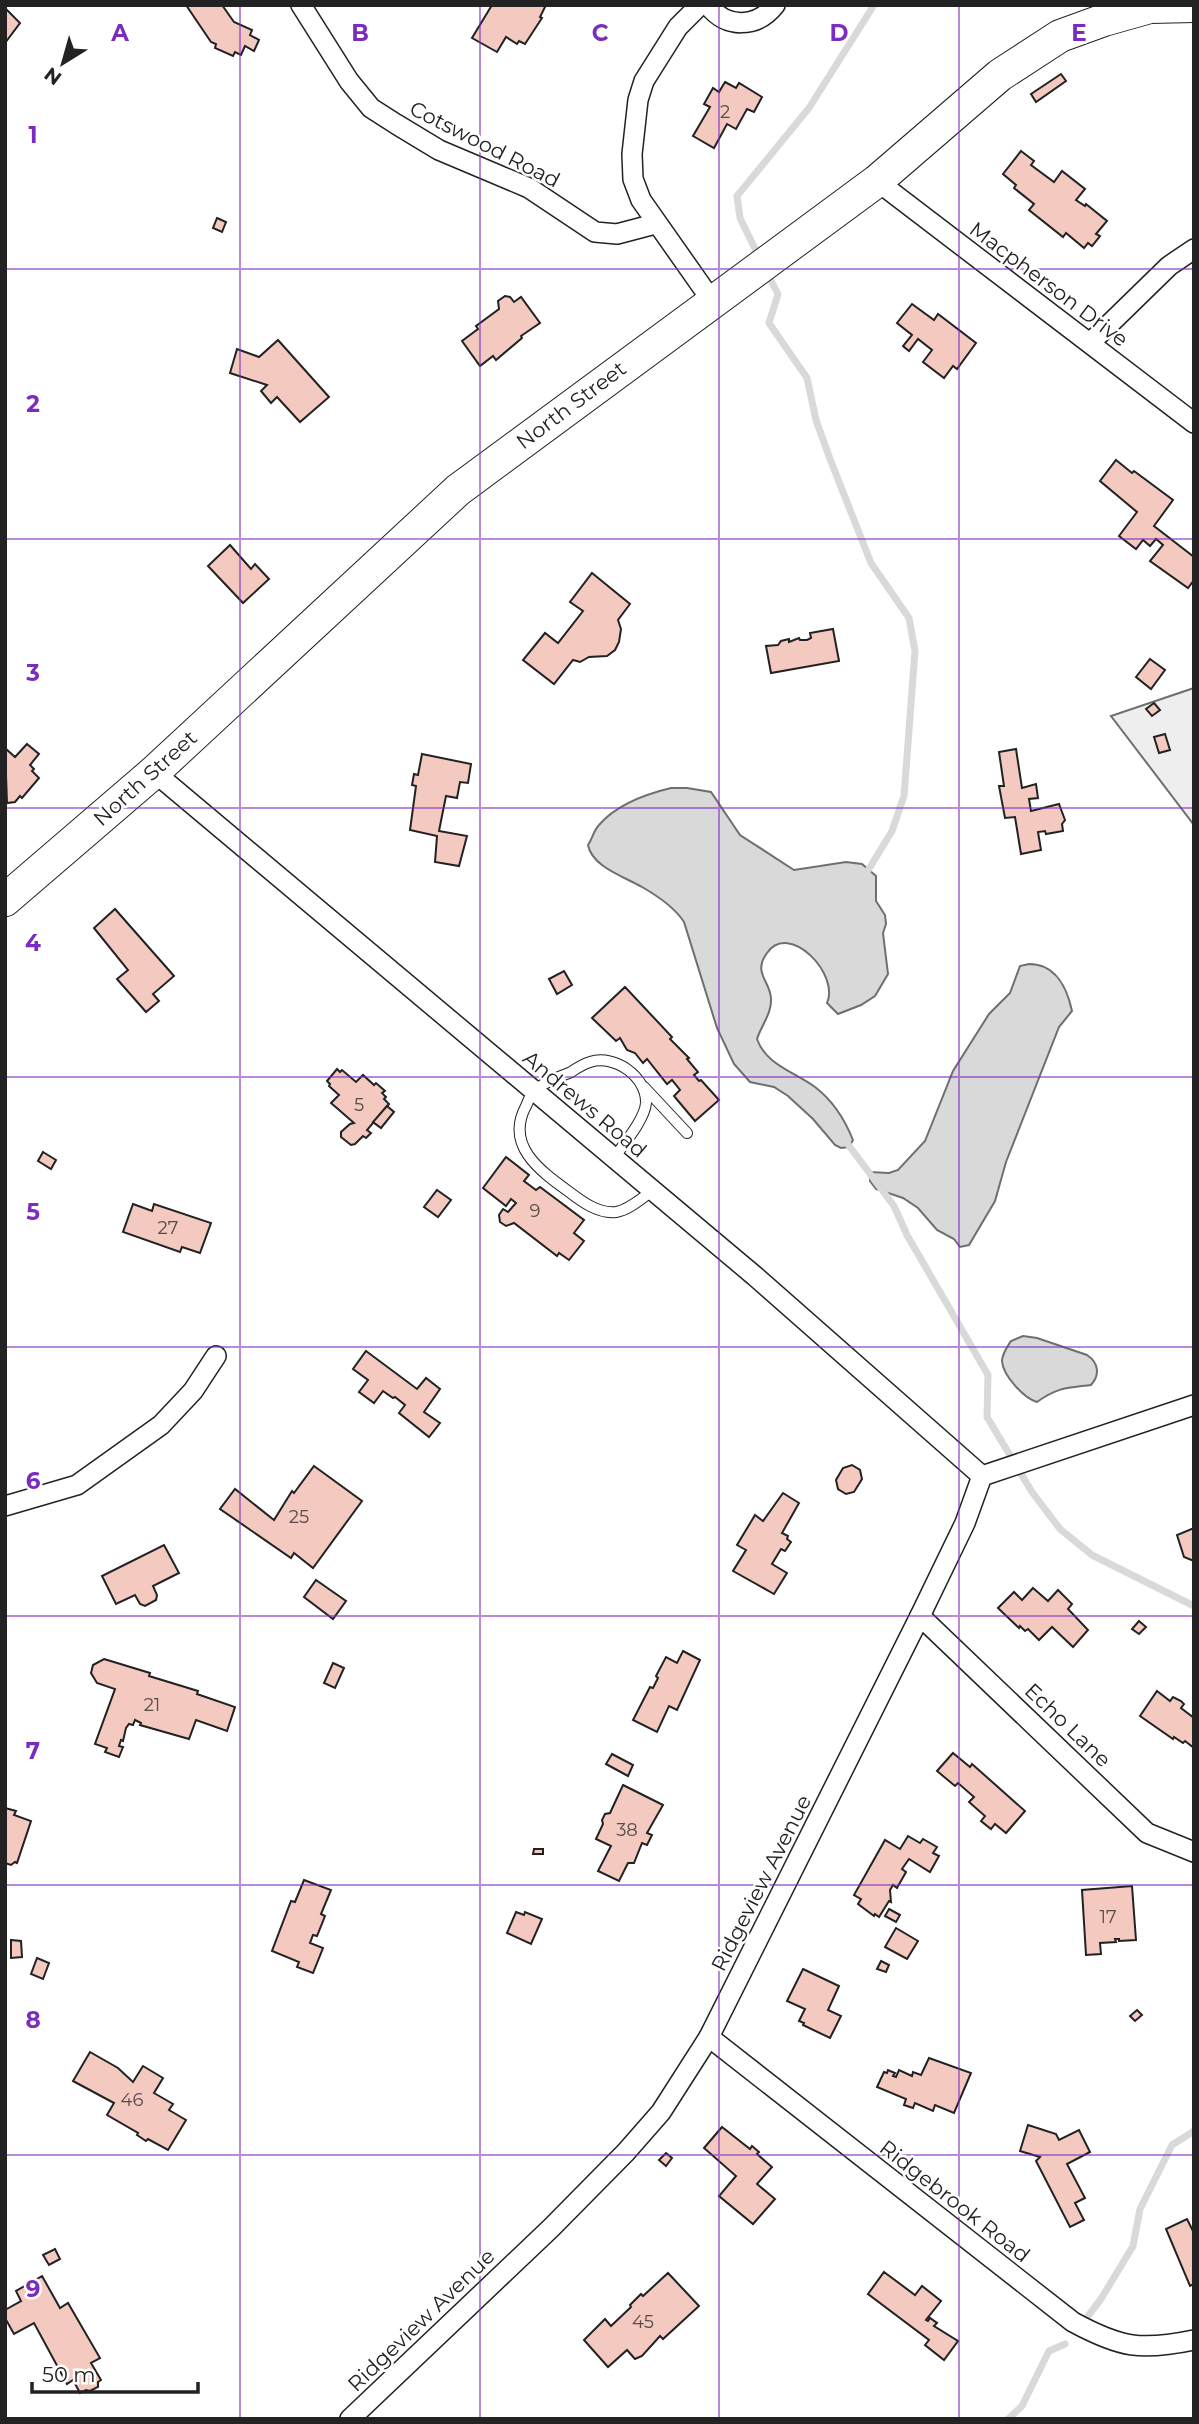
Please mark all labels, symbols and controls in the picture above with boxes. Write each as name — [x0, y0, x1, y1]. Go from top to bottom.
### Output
text: A — [110, 19, 129, 47]
text: B — [351, 19, 369, 47]
text: C — [592, 19, 609, 47]
text: D — [830, 19, 849, 47]
text: E — [1071, 19, 1087, 47]
north arrow — [28, 28, 98, 98]
text: N — [40, 62, 66, 90]
street label: Cotswood Road — [406, 95, 564, 193]
house number: 2 — [720, 101, 730, 123]
text: 1 — [28, 121, 38, 149]
street label: Macpherson Drive — [965, 216, 1133, 352]
street label: North Street — [511, 356, 631, 454]
text: 2 — [26, 390, 40, 418]
text: 3 — [25, 659, 40, 687]
street label: North Street — [88, 725, 202, 831]
text: 4 — [25, 929, 41, 957]
street label: Andrews Road — [518, 1045, 652, 1163]
house number: 5 — [354, 1094, 364, 1116]
text: 5 — [26, 1198, 40, 1226]
house number: 9 — [530, 1200, 541, 1222]
house number: 27 — [158, 1217, 178, 1239]
text: 6 — [26, 1467, 41, 1495]
house number: 25 — [289, 1506, 309, 1528]
street label: Echo Lane — [1020, 1678, 1116, 1772]
house number: 21 — [144, 1694, 160, 1716]
text: 7 — [26, 1737, 40, 1765]
street label: Ridgeview Avenue — [706, 1791, 816, 1975]
house number: 38 — [616, 1819, 638, 1841]
house number: 17 — [1099, 1906, 1117, 1928]
text: 8 — [25, 2006, 41, 2034]
house number: 46 — [121, 2089, 143, 2111]
street label: Ridgebrook Road — [875, 2135, 1035, 2267]
street label: Ridgeview Avenue — [342, 2243, 500, 2397]
text: 9 — [26, 2275, 40, 2303]
house number: 45 — [632, 2311, 654, 2333]
scale bar — [32, 2350, 198, 2394]
text: 50 m — [42, 2362, 96, 2387]

